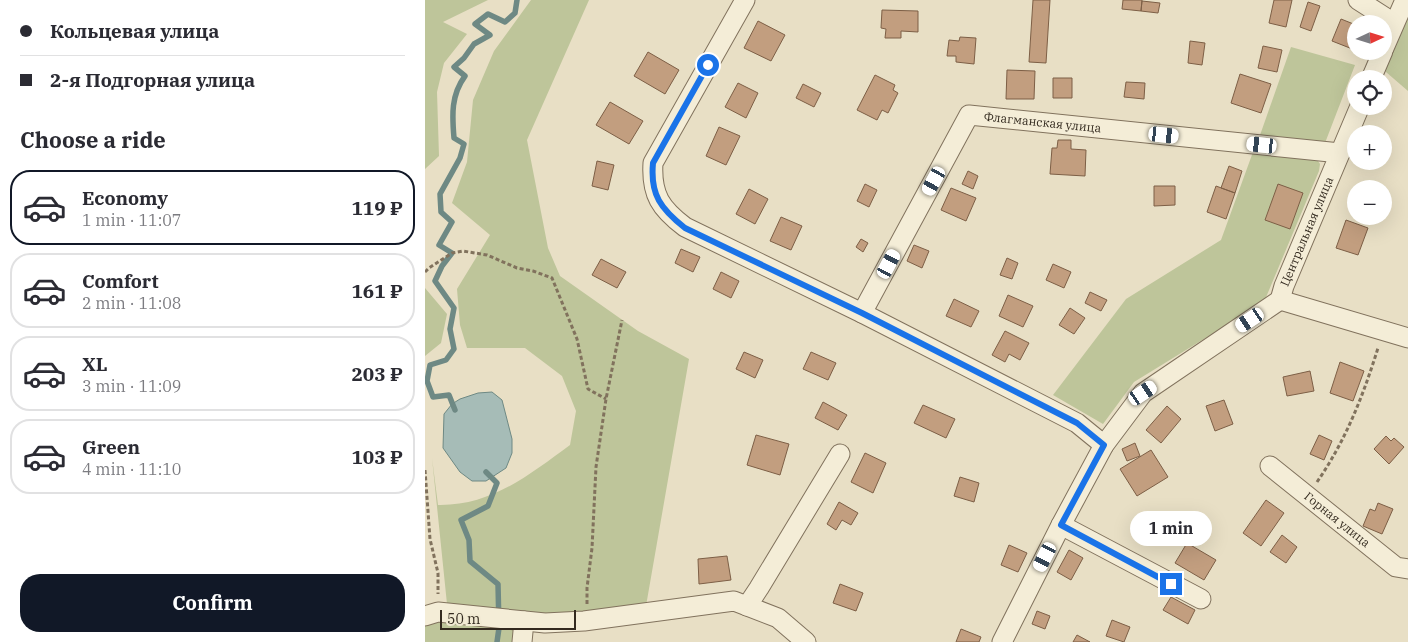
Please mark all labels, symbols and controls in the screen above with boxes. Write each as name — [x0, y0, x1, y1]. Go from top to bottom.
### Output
north arrow — [1347, 15, 1393, 60]
map controls — [1347, 15, 1392, 225]
text: Кольцевая улица — [50, 19, 219, 43]
route start — [697, 54, 719, 76]
text: 2-я Подгорная улица — [50, 68, 255, 92]
button: locate — [1347, 70, 1392, 115]
street label: Флагманская улица — [983, 109, 1102, 136]
text: Choose a ride — [20, 125, 166, 154]
button: + — [1347, 125, 1392, 170]
car — [1148, 126, 1179, 144]
car — [1246, 136, 1277, 154]
car — [920, 164, 947, 198]
street label: Центральная улица — [1277, 174, 1336, 289]
button: − — [1347, 180, 1392, 225]
icon: car — [22, 185, 67, 230]
text: Economy — [82, 186, 168, 210]
text: 119 ₽ — [351, 196, 403, 220]
text: 1 min · 11:07 — [82, 210, 181, 230]
car — [875, 247, 902, 281]
icon: car — [22, 268, 67, 313]
text: Comfort — [82, 269, 159, 293]
text: 161 ₽ — [351, 279, 403, 303]
text: 2 min · 11:08 — [82, 293, 181, 313]
car — [1233, 305, 1266, 335]
icon: car — [22, 351, 67, 396]
text: XL — [82, 352, 108, 376]
text: 203 ₽ — [351, 362, 403, 386]
text: 3 min · 11:09 — [82, 376, 181, 396]
car — [1126, 378, 1159, 408]
icon: car — [22, 434, 67, 479]
text: Green — [82, 435, 140, 459]
text: 103 ₽ — [351, 445, 403, 469]
text: 4 min · 11:10 — [82, 459, 181, 479]
street label: Горная улица — [1301, 488, 1374, 551]
callout: 1 min — [1130, 512, 1212, 546]
text: 1 min — [1149, 518, 1193, 538]
car — [1031, 540, 1058, 574]
route end — [1160, 573, 1182, 595]
button: Confirm — [20, 574, 405, 632]
scale bar — [440, 607, 576, 630]
text: 50 m — [447, 610, 480, 628]

